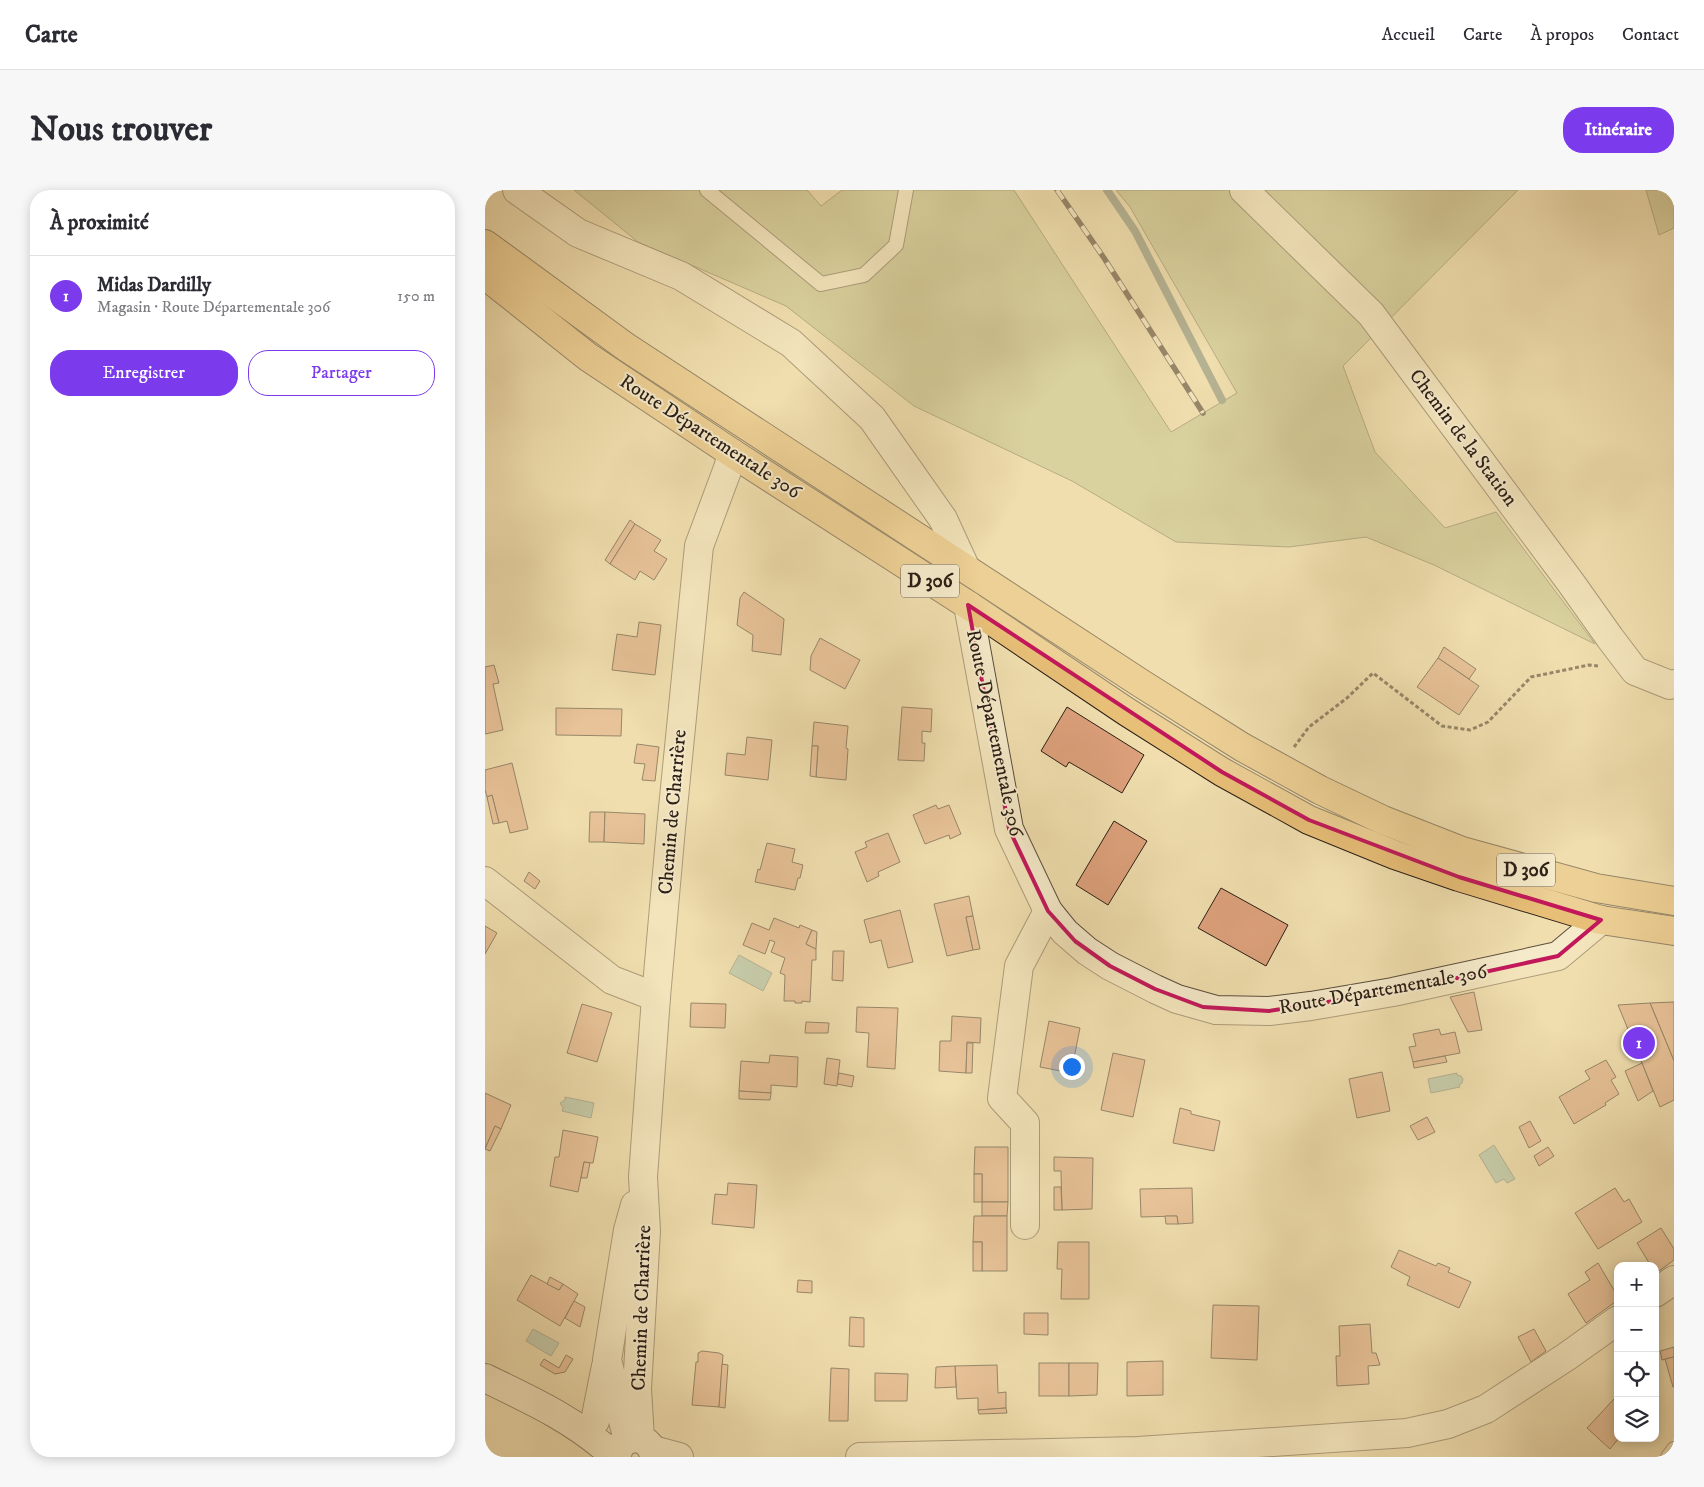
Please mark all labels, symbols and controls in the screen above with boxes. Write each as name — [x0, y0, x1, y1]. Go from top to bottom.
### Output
text: Carte — [25, 20, 78, 50]
text: Accueil — [1382, 24, 1435, 46]
text: Carte — [1463, 24, 1502, 46]
text: À propos — [1530, 24, 1594, 46]
text: Contact — [1622, 24, 1679, 46]
button: Itinéraire — [1563, 107, 1674, 153]
text: Nous trouver — [30, 108, 212, 152]
text: À proximité — [50, 210, 149, 236]
text: Midas Dardilly — [97, 274, 211, 297]
text: 1 — [63, 286, 69, 306]
text: 150 m — [397, 286, 435, 306]
text: Magasin · Route Départementale 306 — [97, 297, 330, 317]
button: Enregistrer — [50, 350, 238, 396]
button: Partager — [248, 350, 435, 396]
street label: Chemin de la Station — [1403, 364, 1523, 512]
street label: Route Départementale 306 — [615, 369, 806, 505]
road number: D 306 — [901, 564, 959, 598]
street label: Route Départementale 306 — [960, 627, 1028, 839]
street label: Chemin de Charrière — [653, 728, 693, 896]
road number: D 306 — [1497, 854, 1555, 886]
street label: Route Départementale 306 — [1277, 959, 1490, 1021]
pin: 1 — [1623, 1024, 1655, 1062]
your location — [1059, 1054, 1085, 1080]
street label: Chemin de Charrière — [627, 1225, 657, 1391]
map controls — [1614, 1262, 1659, 1442]
button: + — [1614, 1262, 1659, 1307]
button: − — [1614, 1307, 1659, 1352]
button: locate — [1614, 1352, 1659, 1397]
button: layers — [1614, 1397, 1659, 1442]

